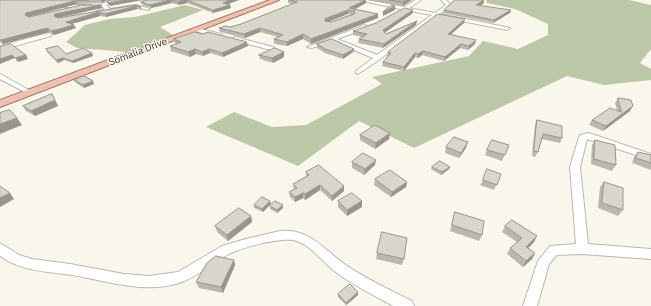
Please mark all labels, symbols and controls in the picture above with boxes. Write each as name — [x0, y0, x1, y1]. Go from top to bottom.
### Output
street label: Somalia Drive — [107, 35, 169, 69]

